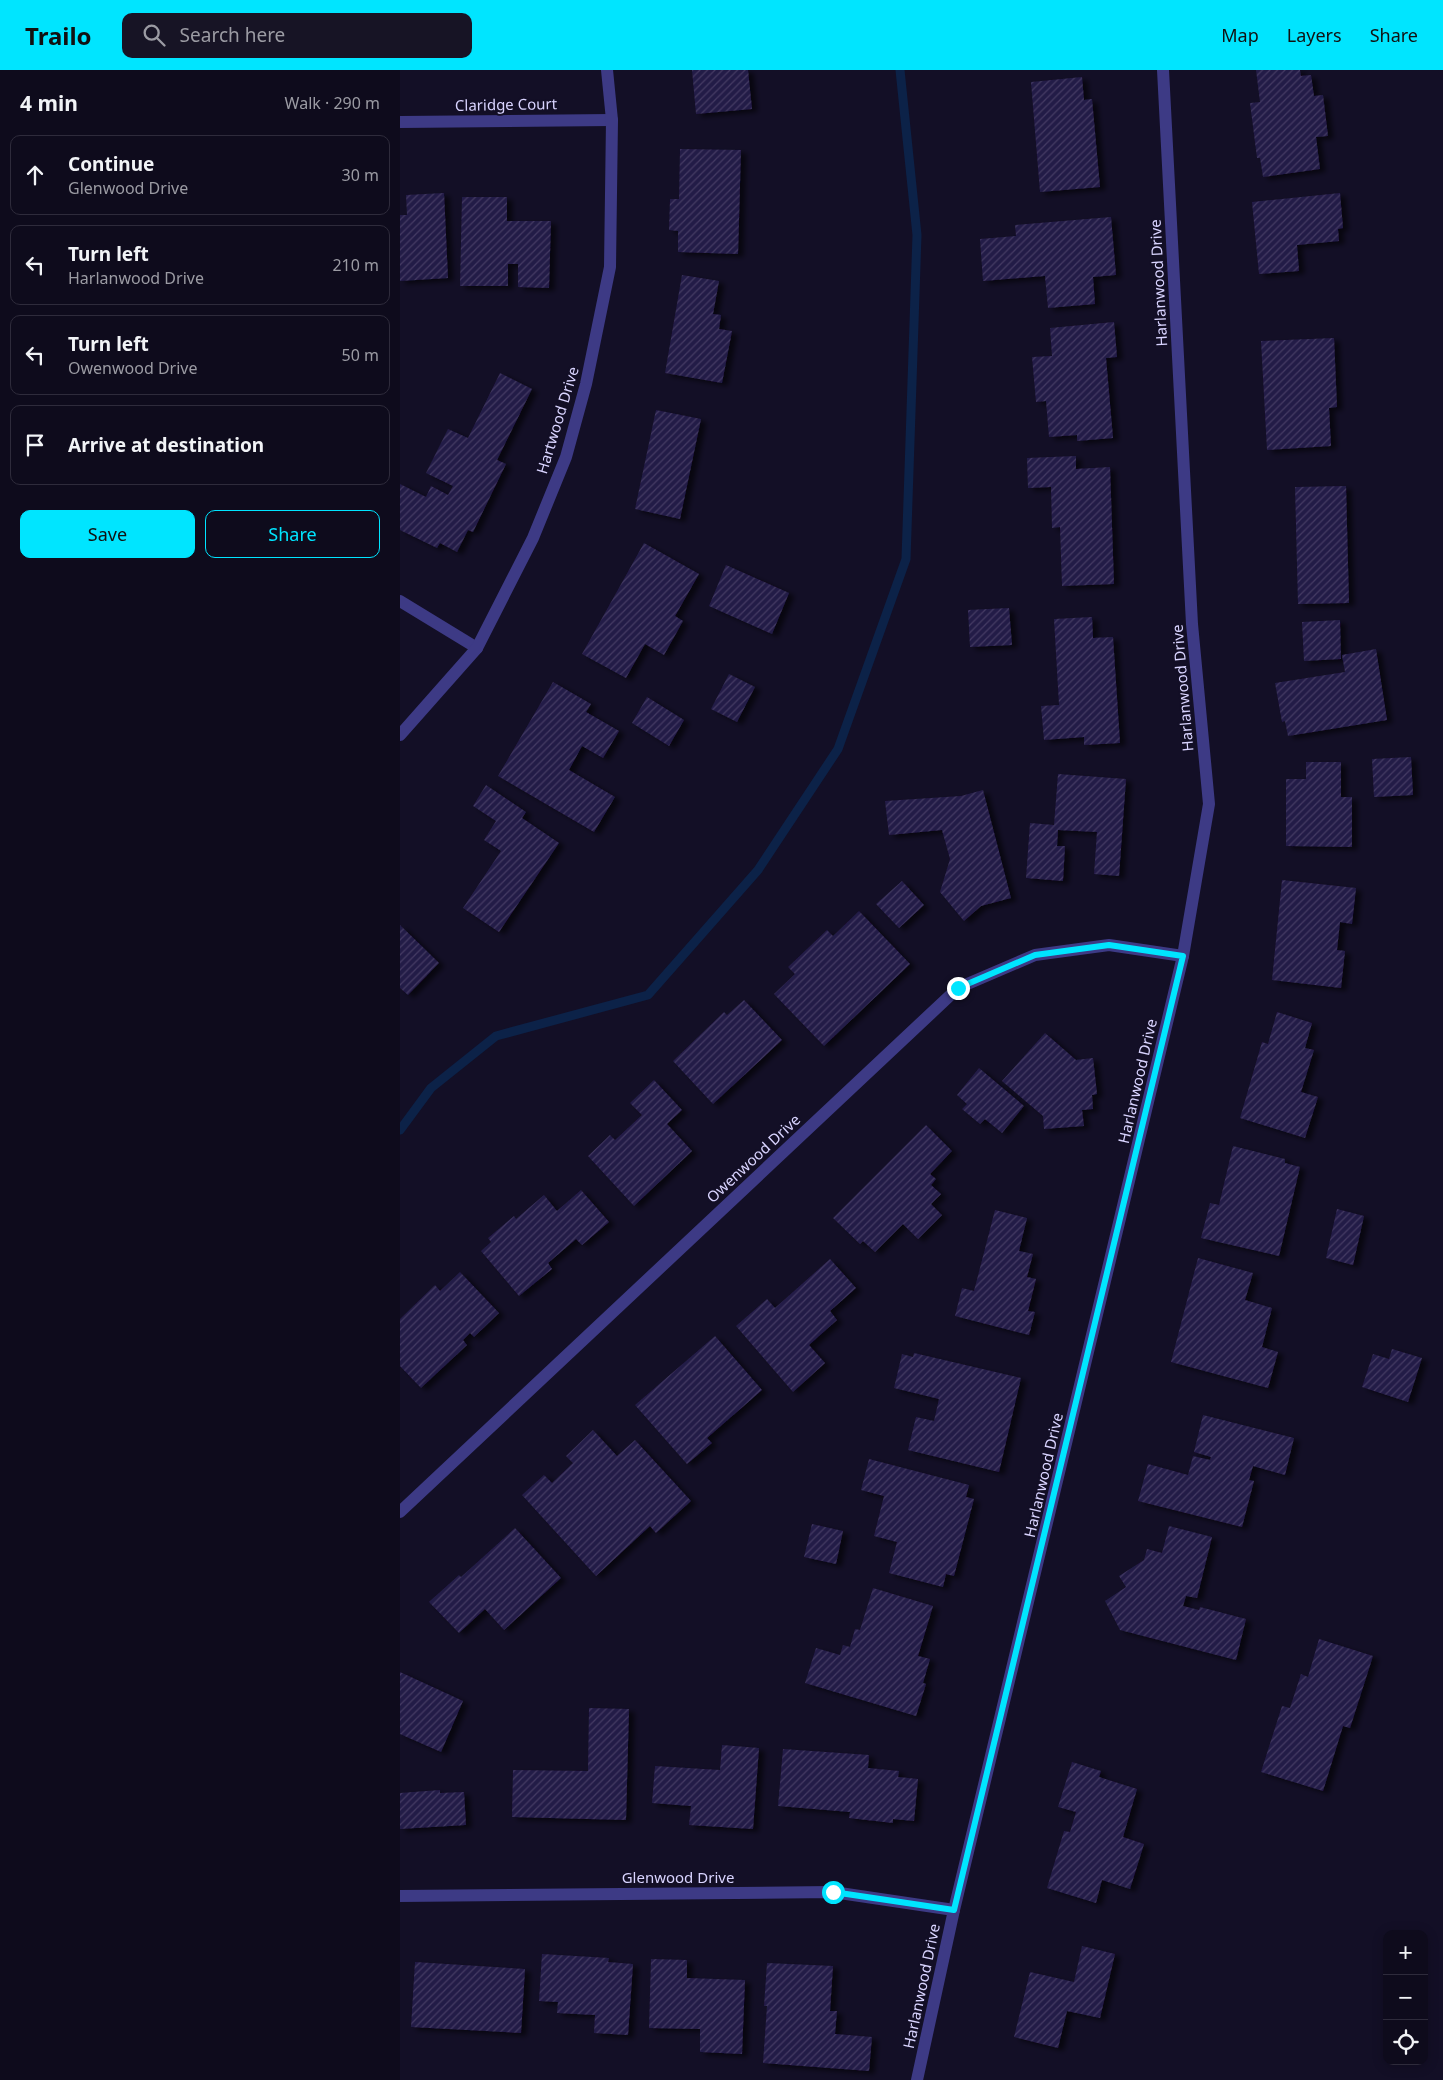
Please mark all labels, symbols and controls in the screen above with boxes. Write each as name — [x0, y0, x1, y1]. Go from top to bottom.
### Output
search box — [122, 13, 472, 58]
text: Trailo — [25, 19, 92, 52]
icon: search — [140, 21, 168, 49]
text: Search here — [180, 22, 285, 48]
text: Map — [1221, 23, 1259, 47]
text: Layers — [1287, 23, 1342, 47]
text: Share — [1370, 23, 1418, 47]
text: 4 min — [20, 89, 78, 117]
text: Walk · 290 m — [285, 92, 380, 114]
street label: Claridge Court — [455, 93, 558, 115]
text: Continue — [68, 151, 154, 177]
icon: ahead — [21, 161, 49, 189]
text: 30 m — [342, 164, 379, 186]
text: Glenwood Drive — [68, 177, 188, 199]
street label: Harlanwood Drive — [1145, 219, 1171, 347]
text: Turn left — [68, 241, 149, 267]
icon: left — [21, 251, 49, 279]
text: 210 m — [332, 254, 379, 276]
text: Harlanwood Drive — [68, 267, 204, 289]
text: Turn left — [68, 331, 149, 357]
icon: left — [21, 341, 49, 369]
text: 50 m — [342, 344, 379, 366]
text: Owenwood Drive — [68, 357, 198, 379]
street label: Hartwood Drive — [531, 364, 583, 476]
icon: arrive — [21, 431, 49, 459]
text: Arrive at destination — [68, 432, 264, 458]
button: Save — [20, 510, 195, 558]
button: Share — [205, 510, 380, 558]
street label: Harlanwood Drive — [1166, 624, 1198, 752]
route end — [947, 977, 970, 1000]
street label: Harlanwood Drive — [1113, 1017, 1161, 1145]
street label: Owenwood Drive — [702, 1109, 804, 1207]
street label: Harlanwood Drive — [1019, 1411, 1067, 1539]
street label: Glenwood Drive — [622, 1867, 734, 1887]
route start — [822, 1881, 845, 1904]
street label: Harlanwood Drive — [898, 1922, 944, 2050]
map controls — [1383, 1930, 1428, 2065]
button: + — [1383, 1930, 1428, 1975]
button: − — [1383, 1975, 1428, 2020]
button: locate — [1383, 2020, 1428, 2065]

